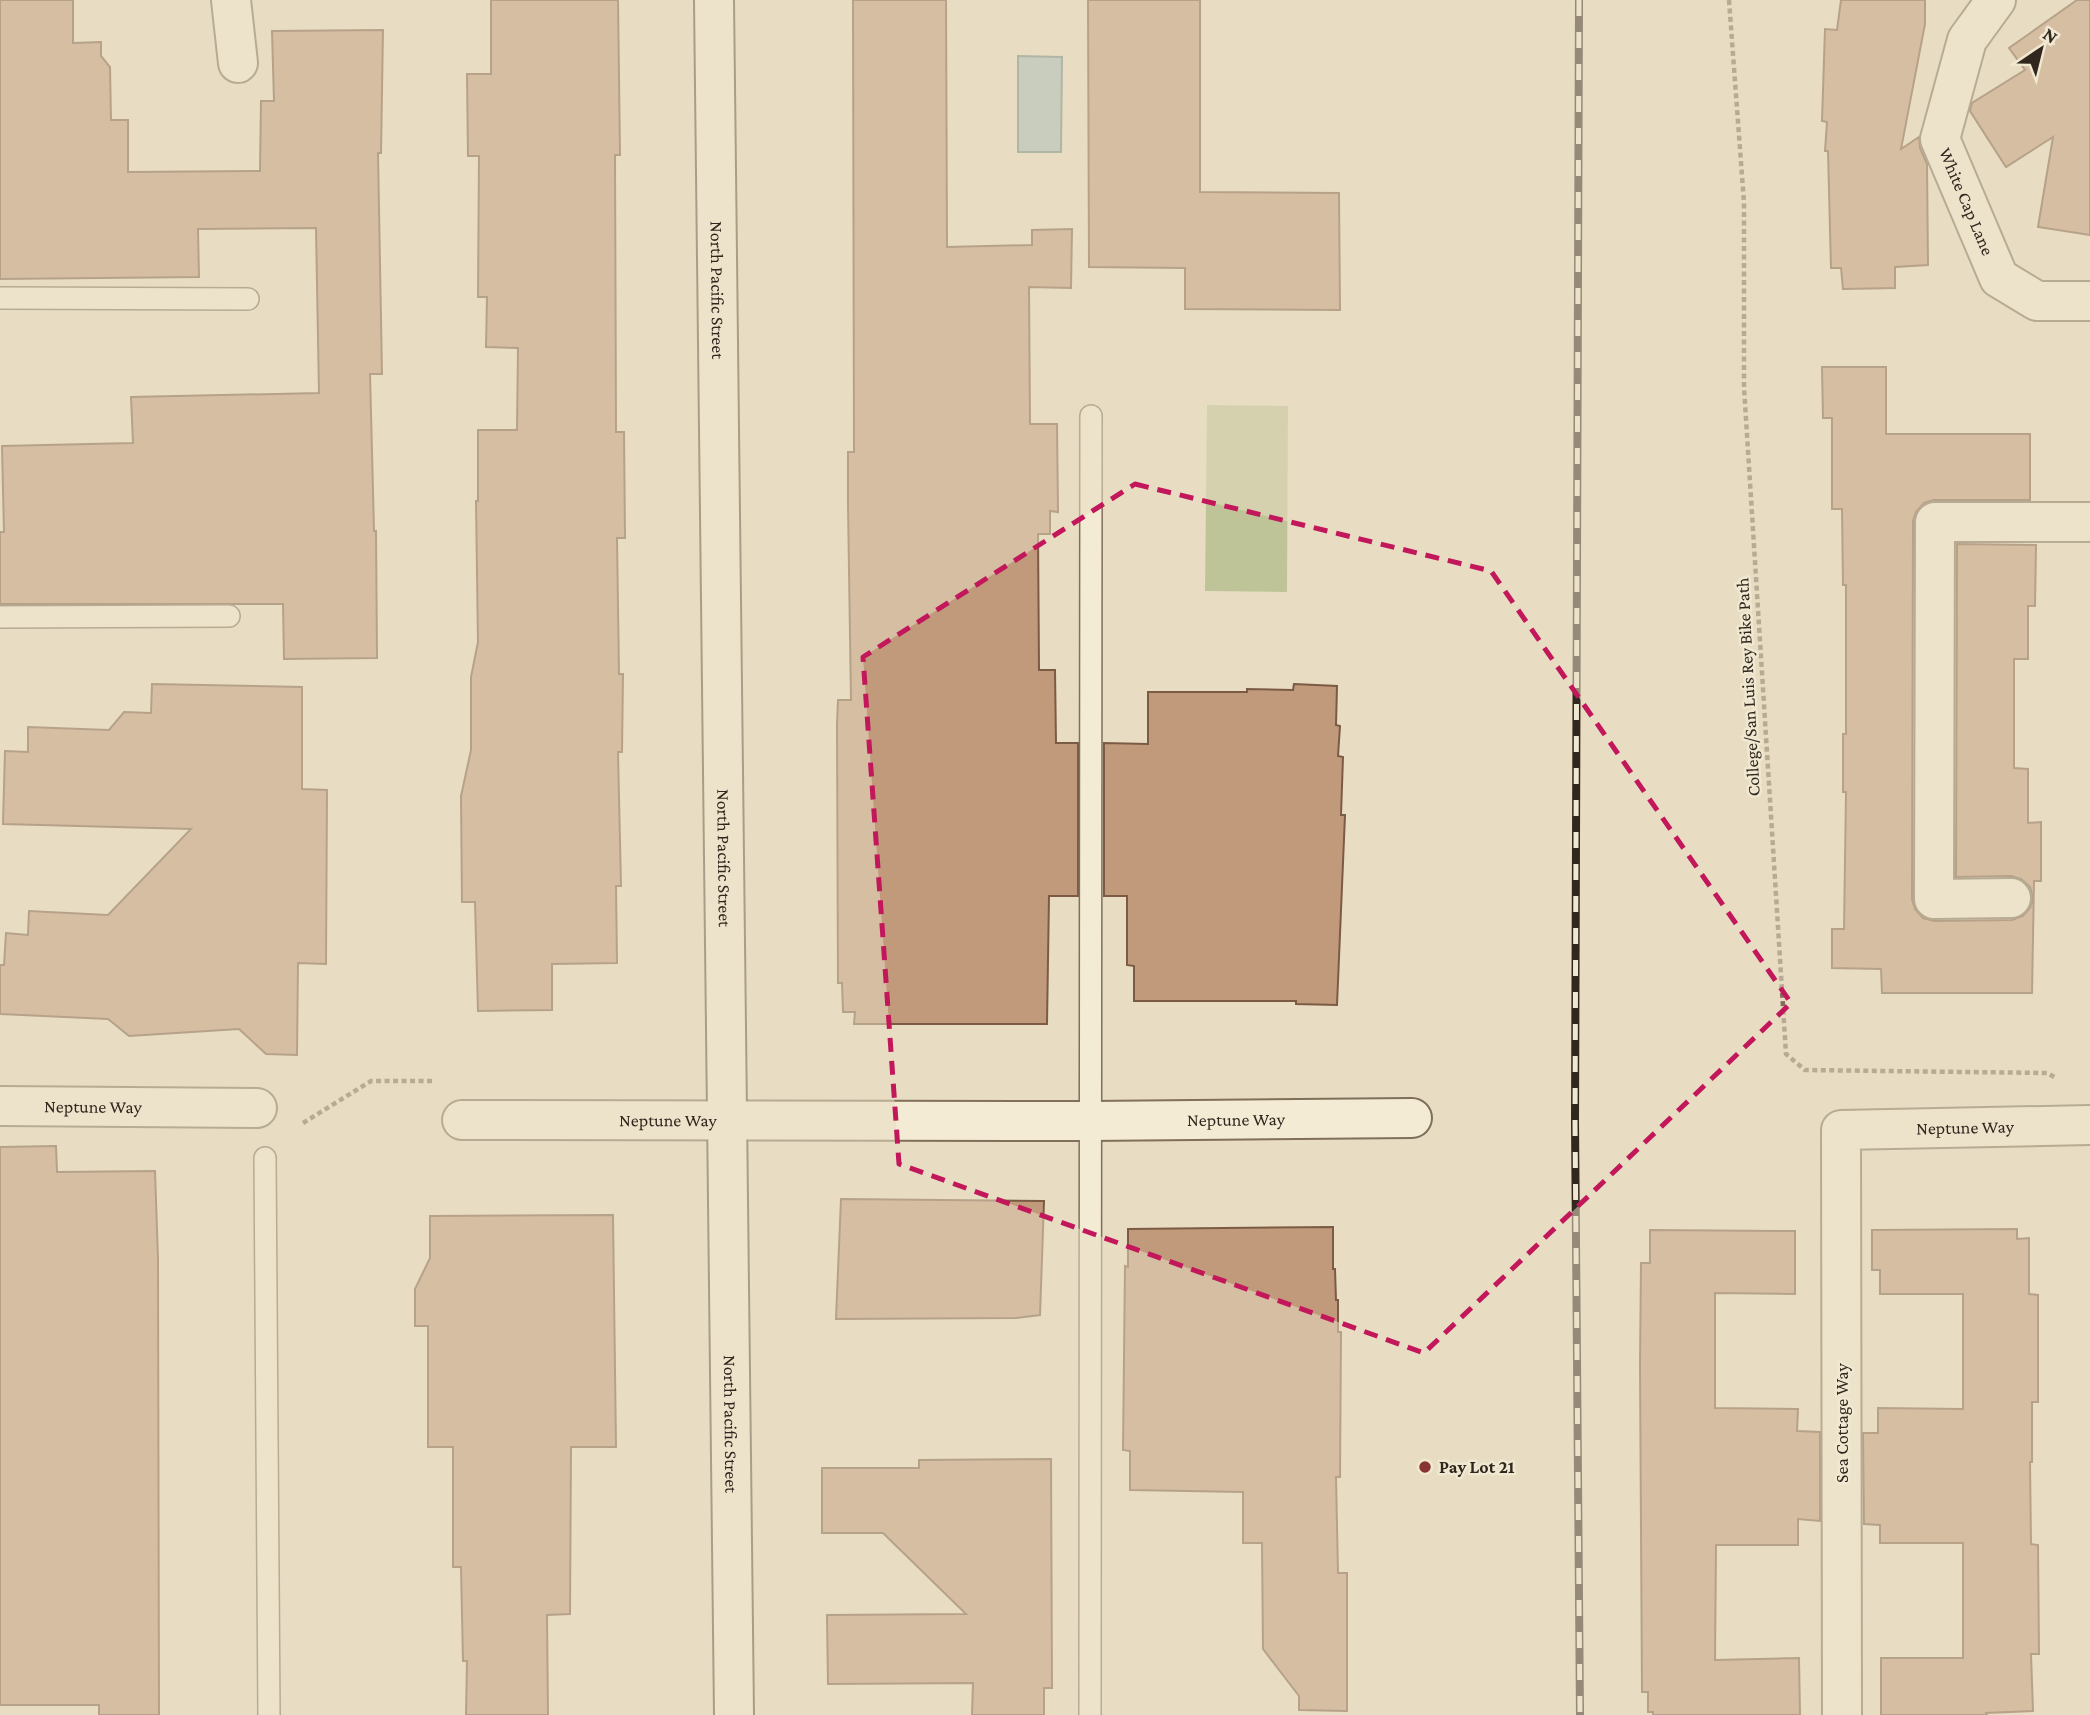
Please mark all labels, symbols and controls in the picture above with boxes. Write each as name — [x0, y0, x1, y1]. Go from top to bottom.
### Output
north arrow — [2006, 14, 2076, 84]
text: N — [2039, 23, 2062, 48]
street label: White Cap Lane — [1935, 145, 1998, 258]
street label: North Pacific Street — [707, 221, 728, 360]
street label: College/San Luis Rey Bike Path — [1732, 577, 1764, 797]
street label: North Pacific Street — [713, 789, 735, 928]
street label: Neptune Way — [44, 1096, 143, 1117]
street label: Neptune Way — [1187, 1109, 1286, 1130]
street label: Neptune Way — [619, 1110, 718, 1130]
street label: Neptune Way — [1916, 1117, 2015, 1138]
street label: North Pacific Street — [720, 1355, 741, 1494]
street label: Sea Cottage Way — [1832, 1362, 1852, 1483]
place label: Pay Lot 21 — [1439, 1457, 1515, 1477]
marker: Pay Lot 21 — [1417, 1459, 1433, 1475]

